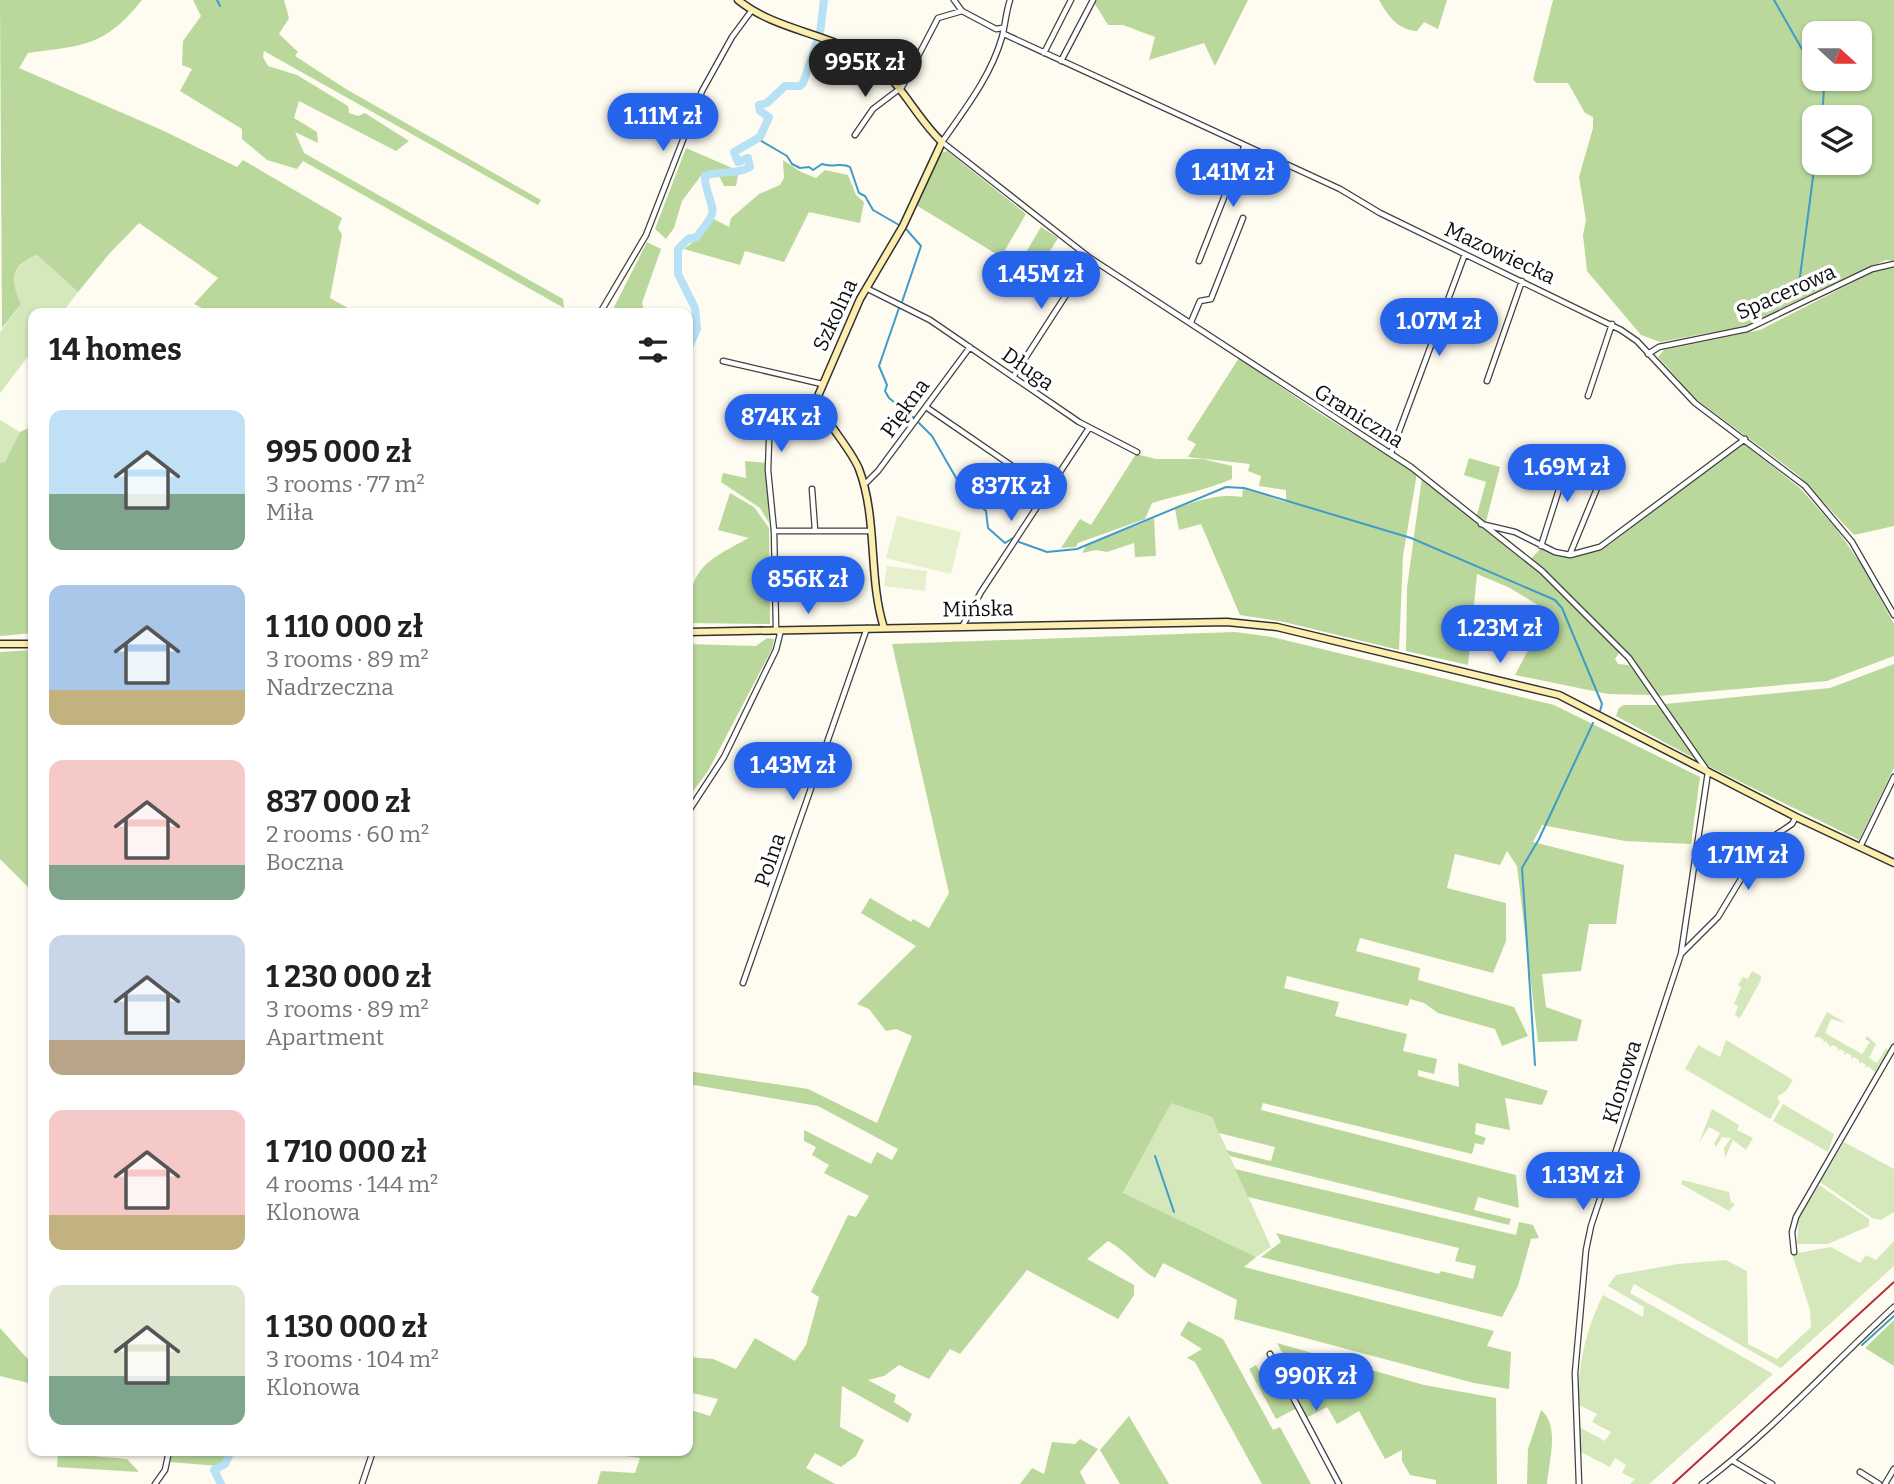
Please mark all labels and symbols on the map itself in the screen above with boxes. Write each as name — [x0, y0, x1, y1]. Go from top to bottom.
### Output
north arrow — [1802, 21, 1872, 91]
pin: 995K zł — [800, 40, 930, 99]
pin: 1.11M zł — [591, 94, 735, 153]
pin: 1.41M zł — [1161, 150, 1305, 209]
street label: Mazowiecka — [1440, 216, 1560, 290]
pin: 1.45M zł — [969, 252, 1113, 311]
street label: Spacerowa — [1732, 258, 1840, 325]
street label: Szkolna — [807, 274, 863, 355]
pin: 1.07M zł — [1367, 298, 1511, 358]
street label: Długa — [997, 342, 1060, 397]
street label: Piękna — [875, 373, 935, 443]
street label: Graniczna — [1309, 378, 1409, 454]
pin: 874K zł — [716, 394, 846, 454]
pin: 1.69M zł — [1495, 444, 1639, 504]
pin: 837K zł — [946, 463, 1076, 523]
pin: 856K zł — [743, 556, 873, 616]
street label: Mińska — [942, 595, 1014, 623]
pin: 1.23M zł — [1428, 606, 1572, 665]
pin: 1.43M zł — [721, 742, 865, 802]
street label: Polna — [749, 829, 791, 890]
pin: 1.71M zł — [1676, 832, 1820, 892]
street label: Klonowa — [1597, 1037, 1647, 1127]
pin: 1.13M zł — [1511, 1152, 1655, 1212]
pin: 990K zł — [1251, 1354, 1381, 1413]

